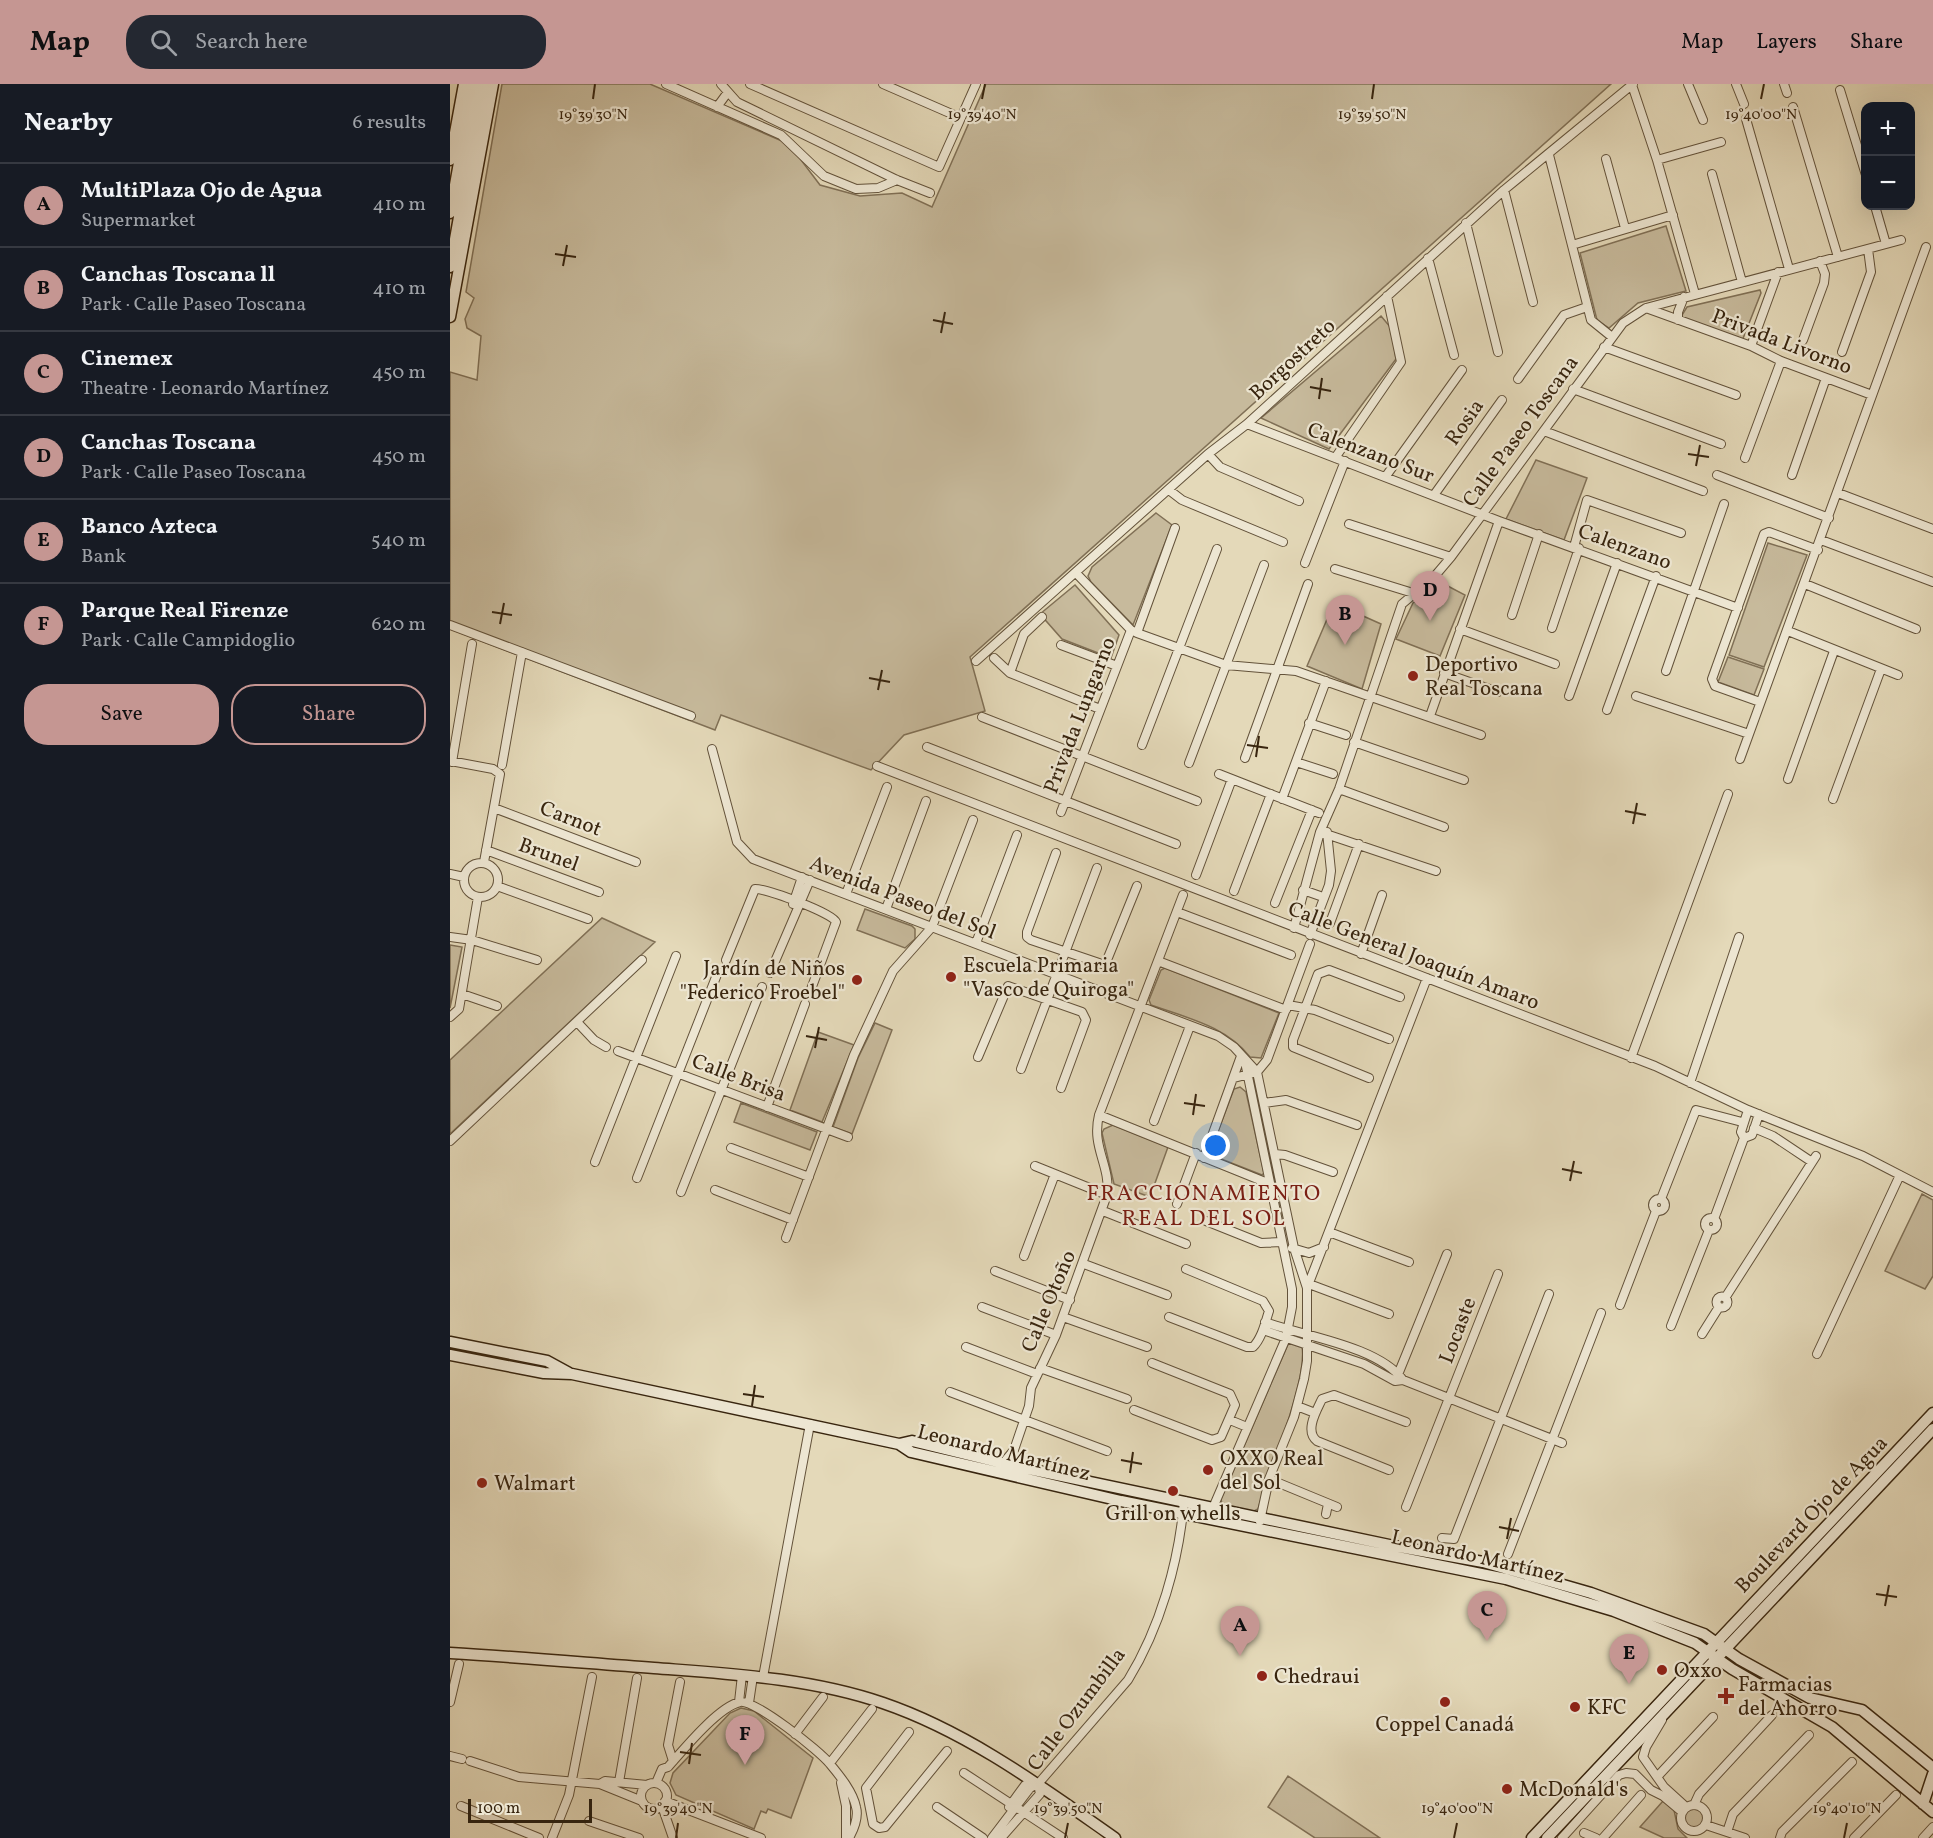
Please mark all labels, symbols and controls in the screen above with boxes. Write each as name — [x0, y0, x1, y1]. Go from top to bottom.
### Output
search box — [126, 15, 546, 69]
text: Map — [30, 23, 90, 62]
icon: search — [147, 26, 180, 59]
text: Search here — [195, 27, 308, 58]
text: Map — [1681, 28, 1723, 57]
text: Layers — [1756, 28, 1817, 57]
text: Share — [1850, 28, 1903, 57]
map controls — [1861, 102, 1915, 210]
button: + — [1861, 102, 1915, 156]
text: Nearby — [24, 105, 113, 141]
text: 19°39'30"N — [558, 105, 628, 126]
text: 19°39'40"N — [947, 105, 1017, 126]
text: 19°39'50"N — [1338, 105, 1406, 126]
text: 19°40'00"N — [1725, 105, 1797, 126]
text: 6 results — [353, 109, 426, 137]
button: − — [1861, 156, 1915, 210]
text: MultiPlaza Ojo de Agua — [81, 176, 322, 207]
text: A — [36, 191, 51, 219]
text: 410 m — [373, 191, 426, 219]
text: Supermarket — [81, 207, 196, 235]
text: Canchas Toscana ll — [81, 260, 275, 291]
text: B — [37, 275, 50, 303]
text: 410 m — [373, 275, 426, 303]
text: Park · Calle Paseo Toscana — [81, 291, 306, 319]
street label: Privada Livorno — [1707, 302, 1856, 382]
street label: Borgostreto — [1243, 313, 1343, 408]
text: Cinemex — [81, 344, 173, 375]
street label: Calle Paseo Toscana — [1456, 350, 1586, 514]
text: C — [37, 359, 50, 387]
text: 450 m — [372, 359, 426, 387]
text: Theatre · Leonardo Martínez — [81, 375, 329, 403]
street label: Rosia — [1439, 394, 1492, 452]
street label: Calenzano Sur — [1303, 416, 1438, 491]
text: Canchas Toscana — [81, 428, 256, 459]
text: D — [36, 443, 51, 471]
text: 450 m — [372, 443, 426, 471]
text: Park · Calle Paseo Toscana — [81, 459, 306, 487]
text: Banco Azteca — [81, 512, 218, 543]
street label: Calenzano — [1574, 517, 1675, 578]
text: E — [37, 527, 50, 555]
text: 540 m — [371, 527, 426, 555]
text: Bank — [81, 543, 126, 571]
pin: D — [1410, 572, 1450, 621]
text: Parque Real Firenze — [81, 596, 289, 627]
pin: B — [1326, 596, 1364, 645]
text: F — [38, 611, 49, 639]
text: 620 m — [372, 611, 426, 639]
text: Park · Calle Campidoglio — [81, 627, 295, 655]
street label: Privada Lungarno — [1037, 633, 1124, 798]
place label: Deportivo Real Toscana — [1425, 651, 1543, 704]
marker: Deportivo Real Toscana — [1406, 669, 1420, 683]
button: Save — [24, 684, 219, 745]
button: Share — [231, 684, 426, 745]
street label: Carnot — [535, 794, 606, 844]
street label: Brunel — [514, 831, 583, 880]
street label: Avenida Paseo del Sol — [805, 849, 1000, 947]
street label: Calle General Joaquín Amaro — [1284, 895, 1543, 1018]
place label: Escuela Primaria "Vasco de Quiroga" — [963, 952, 1134, 1005]
place label: Jardín de Niños "Federico Froebel" — [680, 955, 845, 1008]
marker: Escuela Primaria "Vasco de Quiroga" — [944, 970, 958, 984]
marker: Jardín de Niños "Federico Froebel" — [850, 973, 864, 987]
street label: Calle Brisa — [687, 1047, 790, 1110]
your location — [1201, 1131, 1230, 1160]
district label: FRACCIONAMIENTO REAL DEL SOL — [1086, 1179, 1322, 1235]
street label: Calle Otoño — [1015, 1246, 1084, 1357]
street label: Locaste — [1433, 1293, 1484, 1368]
street label: Leonardo Martínez — [914, 1418, 1093, 1489]
street label: Boulevard Ojo de Agua — [1729, 1430, 1895, 1600]
place label: OXXO Real del Sol — [1220, 1445, 1324, 1498]
marker: OXXO Real del Sol — [1201, 1463, 1215, 1477]
place label: Walmart — [494, 1470, 576, 1499]
marker: Walmart — [475, 1476, 489, 1490]
marker: Grill on whells — [1166, 1484, 1180, 1498]
place label: Grill on whells — [1106, 1500, 1240, 1529]
street label: Leonardo Martínez — [1388, 1523, 1567, 1592]
pin: C — [1468, 1592, 1506, 1641]
pin: A — [1220, 1606, 1260, 1656]
pin: E — [1610, 1634, 1648, 1684]
street label: Calle Ozumbilla — [1021, 1642, 1133, 1778]
place label: Oxxo — [1674, 1657, 1722, 1686]
place label: Chedraui — [1274, 1663, 1359, 1692]
marker: Oxxo — [1655, 1663, 1669, 1677]
marker: Chedraui — [1255, 1669, 1269, 1683]
place label: Farmacias del Ahorro — [1738, 1671, 1838, 1724]
marker: Farmacias del Ahorro — [1719, 1689, 1733, 1703]
place label: KFC — [1587, 1694, 1627, 1723]
marker: Coppel Canadá — [1438, 1695, 1452, 1709]
marker: KFC — [1568, 1700, 1582, 1714]
place label: Coppel Canadá — [1376, 1711, 1514, 1740]
pin: F — [726, 1716, 764, 1765]
place label: McDonald's — [1519, 1776, 1628, 1805]
marker: McDonald's — [1500, 1782, 1514, 1796]
scale bar — [468, 1796, 592, 1824]
text: 100 m — [477, 1798, 520, 1820]
text: 19°39'40"N — [643, 1799, 713, 1820]
text: 19°39'50"N — [1034, 1799, 1102, 1820]
text: 19°40'00"N — [1421, 1799, 1493, 1820]
text: 19°40'10"N — [1813, 1799, 1881, 1820]

